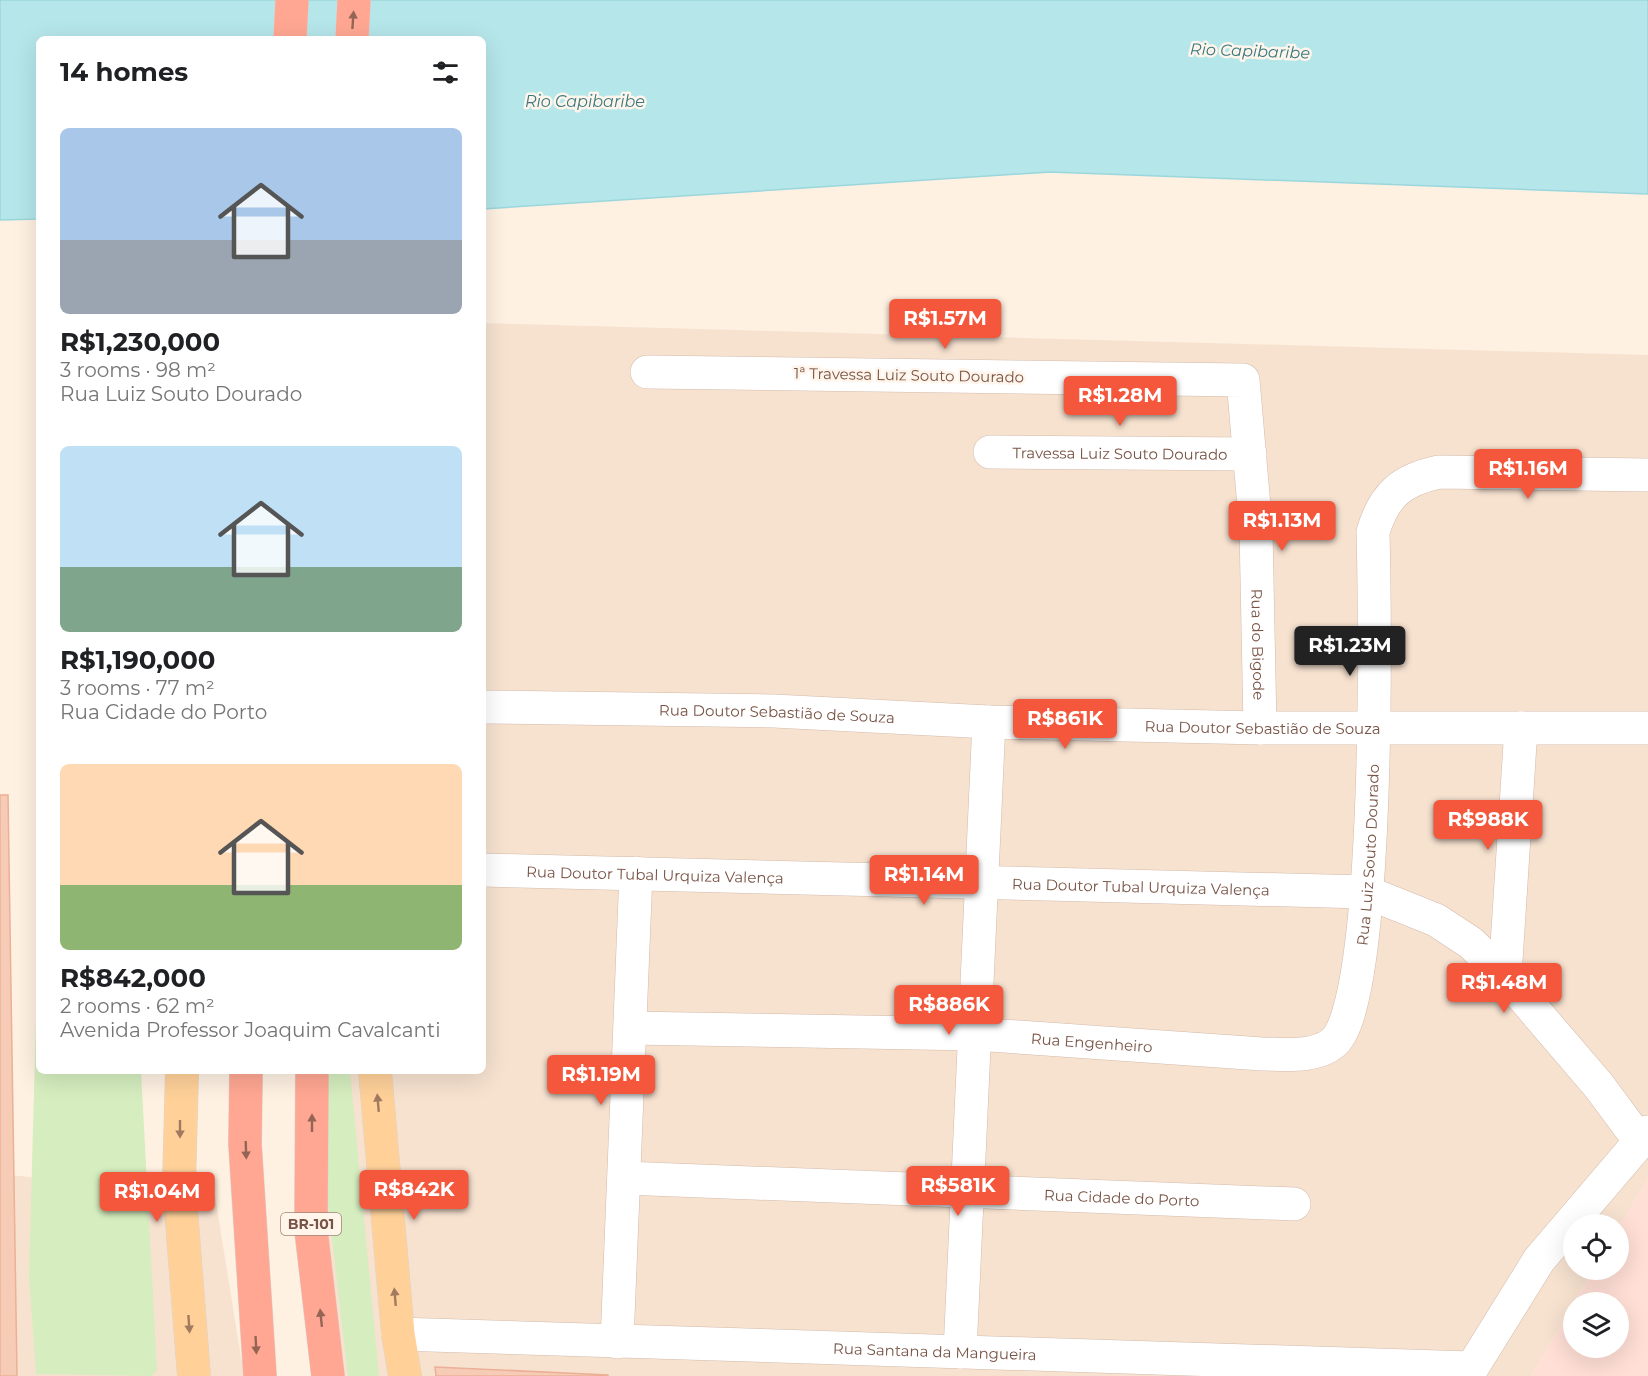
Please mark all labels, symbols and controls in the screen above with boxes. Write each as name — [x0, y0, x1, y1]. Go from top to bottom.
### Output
one-way arrow — [348, 10, 358, 29]
water label: Rio Capibaribe — [1190, 39, 1310, 63]
text: 14 homes — [60, 56, 188, 88]
icon: filters — [429, 56, 462, 89]
water label: Rio Capibaribe — [525, 92, 645, 111]
icon: home — [207, 167, 315, 275]
pin: R$1.57M — [890, 299, 1000, 350]
text: R$1.57M — [903, 306, 987, 330]
text: R$1,230,000 — [60, 326, 220, 358]
text: 3 rooms · 98 m² — [60, 358, 216, 382]
street label: 1ª Travessa Luiz Souto Dourado — [794, 363, 1024, 387]
pin: R$1.28M — [1065, 376, 1175, 427]
text: Rua Luiz Souto Dourado — [60, 382, 302, 406]
text: R$1.28M — [1078, 383, 1162, 407]
street label: Travessa Luiz Souto Dourado — [1012, 443, 1228, 463]
pin: R$1.16M — [1473, 449, 1583, 500]
text: R$1.16M — [1488, 456, 1568, 480]
icon: home — [207, 485, 315, 593]
pin: R$1.13M — [1227, 501, 1337, 552]
text: R$1.13M — [1243, 508, 1321, 532]
street label: Rua do Bigode — [1248, 588, 1269, 700]
pin: R$1.23M — [1295, 626, 1405, 677]
text: R$1.23M — [1308, 633, 1392, 657]
text: R$1,190,000 — [60, 644, 216, 676]
text: 3 rooms · 77 m² — [60, 676, 215, 700]
pin: R$861K — [1016, 699, 1114, 750]
text: Rua Cidade do Porto — [60, 700, 267, 724]
street label: Rua Doutor Sebastião de Souza — [659, 700, 895, 727]
text: R$861K — [1027, 706, 1103, 730]
street label: Rua Doutor Sebastião de Souza — [1144, 716, 1381, 738]
street label: Rua Luiz Souto Dourado — [1352, 764, 1382, 947]
pin: R$988K — [1439, 800, 1537, 851]
icon: home — [207, 803, 315, 911]
text: R$988K — [1447, 807, 1529, 831]
pin: R$1.14M — [869, 855, 979, 906]
street label: Rua Doutor Tubal Urquiza Valença — [526, 862, 784, 887]
text: R$1.14M — [884, 862, 964, 886]
street label: Rua Doutor Tubal Urquiza Valença — [1012, 874, 1270, 899]
text: R$842,000 — [60, 962, 206, 994]
pin: R$1.48M — [1449, 963, 1559, 1014]
text: R$1.48M — [1461, 970, 1547, 994]
pin: R$886K — [900, 985, 998, 1036]
text: R$886K — [908, 992, 990, 1016]
text: 2 rooms · 62 m² — [60, 994, 215, 1018]
text: Avenida Professor Joaquim Cavalcanti — [60, 1018, 441, 1042]
street label: Rua Engenheiro — [1030, 1028, 1153, 1056]
pin: R$1.19M — [546, 1055, 656, 1106]
text: R$1.19M — [561, 1062, 641, 1086]
one-way arrow — [373, 1093, 383, 1112]
one-way arrow — [307, 1114, 317, 1133]
one-way arrow — [175, 1120, 185, 1139]
one-way arrow — [241, 1141, 250, 1160]
pin: R$581K — [909, 1166, 1007, 1217]
pin: R$842K — [365, 1170, 463, 1221]
pin: R$1.04M — [102, 1172, 212, 1223]
text: R$581K — [920, 1173, 996, 1197]
text: R$842K — [373, 1177, 455, 1201]
text: R$1.04M — [114, 1179, 200, 1203]
street label: Rua Cidade do Porto — [1044, 1185, 1200, 1210]
road number: BR-101 — [281, 1213, 341, 1235]
map controls — [1563, 1214, 1629, 1358]
button: locate — [1563, 1214, 1629, 1280]
one-way arrow — [390, 1288, 400, 1307]
button: layers — [1563, 1292, 1629, 1358]
one-way arrow — [316, 1308, 326, 1327]
one-way arrow — [184, 1315, 194, 1334]
one-way arrow — [252, 1336, 261, 1355]
street label: Rua Santana da Mangueira — [833, 1338, 1037, 1364]

